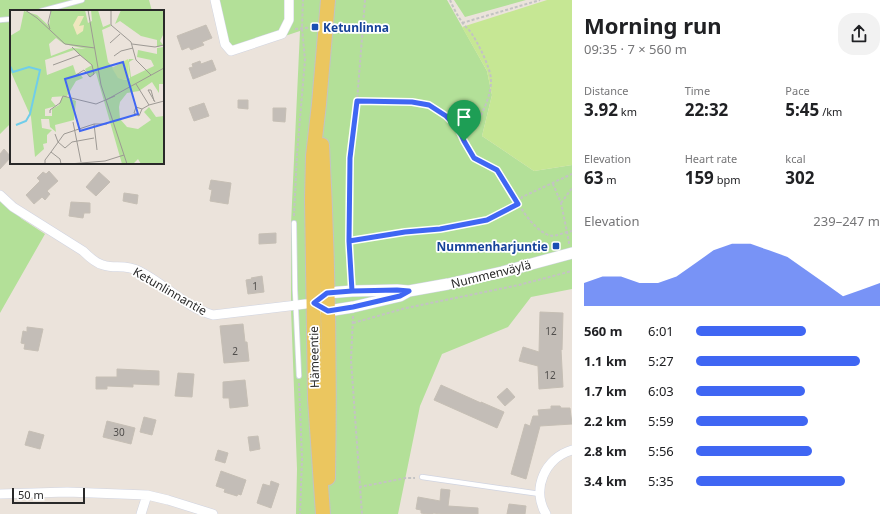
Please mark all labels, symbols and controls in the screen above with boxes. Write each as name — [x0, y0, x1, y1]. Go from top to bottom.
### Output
inset map — [10, 10, 164, 164]
text: Morning run — [584, 10, 722, 40]
button: share — [838, 13, 880, 55]
place label: Ketunlinna — [323, 19, 389, 36]
marker: Ketunlinna — [310, 22, 320, 32]
text: 09:35 · 7 × 560 m — [584, 40, 687, 58]
text: Distance — [584, 83, 629, 98]
text: Time — [685, 83, 710, 98]
text: Pace — [785, 83, 810, 98]
text: 3.92 — [584, 98, 618, 121]
text: 22:32 — [685, 98, 728, 121]
text: 5:45 — [785, 98, 819, 121]
pin — [447, 100, 481, 141]
text: km — [618, 104, 637, 119]
text: /km — [819, 104, 842, 119]
icon: arrive — [453, 106, 475, 128]
text: Elevation — [584, 151, 631, 166]
text: Heart rate — [685, 151, 737, 166]
text: kcal — [785, 151, 806, 166]
text: 63 — [584, 166, 603, 189]
text: 159 — [685, 166, 714, 189]
text: 302 — [785, 166, 815, 189]
text: m — [603, 172, 617, 187]
text: bpm — [714, 172, 741, 187]
text: Elevation — [584, 212, 640, 230]
text: 239–247 m — [813, 212, 880, 230]
place label: Nummenharjuntie — [437, 238, 548, 255]
marker: Nummenharjuntie — [551, 241, 561, 251]
street label: Nummenväylä — [449, 256, 533, 292]
street label: Ketunlinnantie — [130, 263, 210, 319]
house number: 1 — [252, 279, 258, 293]
text: 560 m — [584, 322, 622, 340]
text: 6:01 — [648, 322, 674, 340]
house number: 12 — [545, 324, 557, 338]
street label: Hämeentie — [305, 326, 323, 388]
house number: 2 — [232, 344, 238, 358]
text: 1.1 km — [584, 352, 627, 370]
text: 5:27 — [648, 352, 674, 370]
house number: 12 — [544, 368, 556, 382]
text: 1.7 km — [584, 382, 627, 400]
text: 6:03 — [648, 382, 674, 400]
text: 2.2 km — [584, 412, 627, 430]
text: 5:59 — [648, 412, 674, 430]
house number: 30 — [113, 425, 125, 439]
text: 2.8 km — [584, 442, 627, 460]
text: 5:56 — [648, 442, 674, 460]
text: 3.4 km — [584, 472, 627, 490]
text: 5:35 — [648, 472, 674, 490]
scale bar — [12, 486, 85, 505]
text: 50 m — [18, 487, 44, 502]

